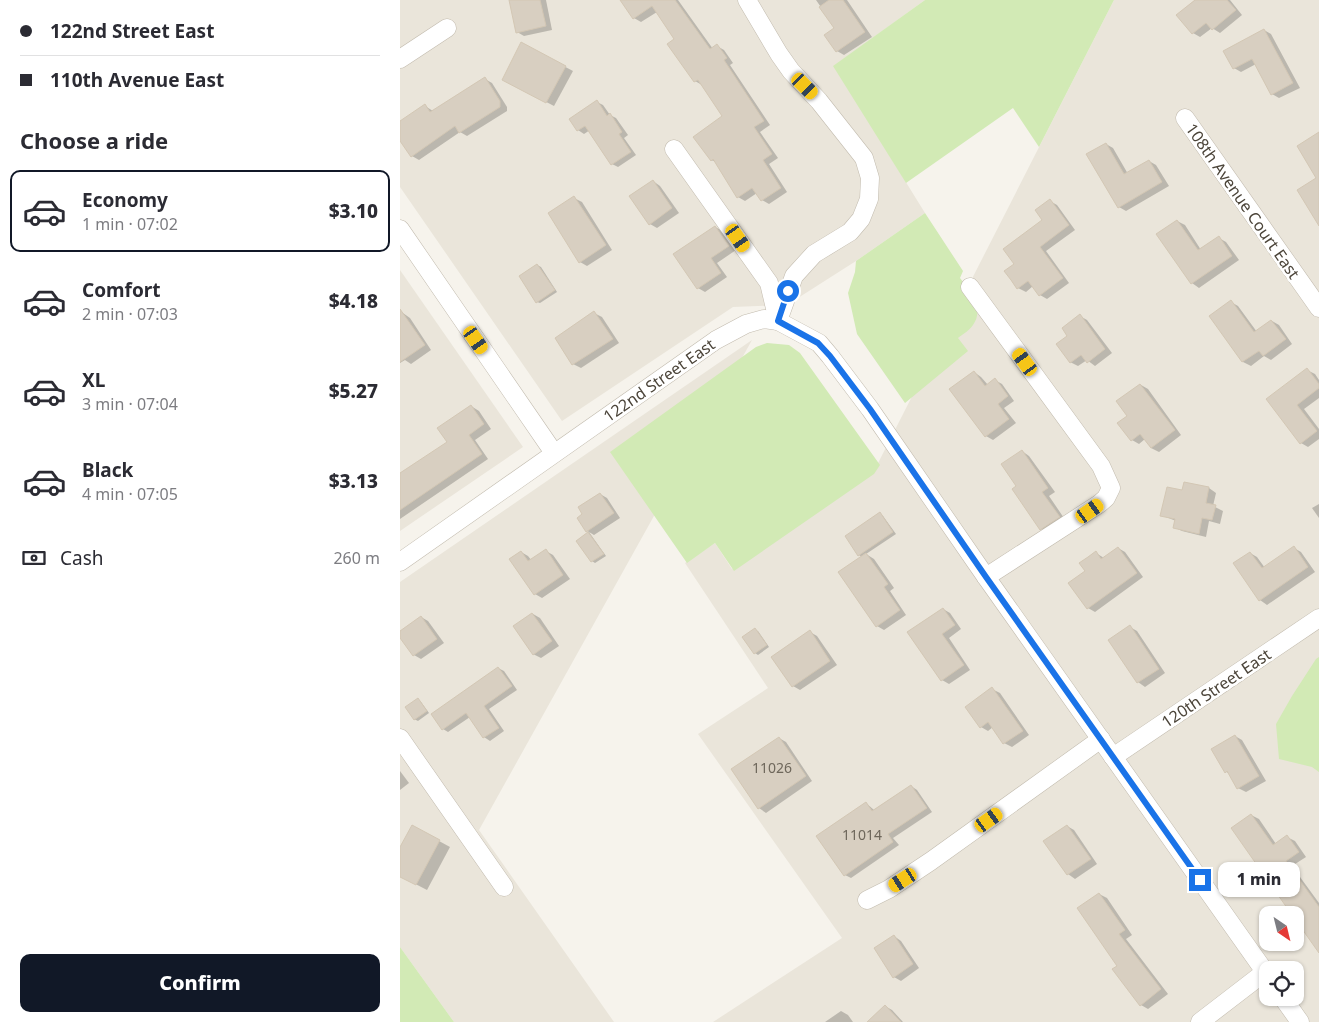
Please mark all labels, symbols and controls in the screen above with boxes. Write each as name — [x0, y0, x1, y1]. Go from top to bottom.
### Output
text: 122nd Street East — [50, 18, 214, 44]
text: 110th Avenue East — [50, 67, 224, 93]
car — [789, 70, 820, 102]
street label: 108th Avenue Court East — [1181, 119, 1305, 283]
text: Choose a ride — [20, 125, 168, 155]
text: Economy — [82, 187, 168, 213]
icon: car — [22, 189, 67, 234]
text: $3.10 — [329, 198, 378, 224]
text: 1 min · 07:02 — [82, 213, 178, 235]
car — [723, 221, 752, 255]
text: Comfort — [82, 277, 161, 303]
icon: car — [22, 279, 67, 324]
route start — [777, 280, 799, 302]
text: $4.18 — [329, 288, 378, 314]
text: 2 min · 07:03 — [82, 303, 178, 325]
car — [461, 323, 490, 357]
street label: 122nd Street East — [599, 333, 719, 427]
car — [1010, 345, 1039, 379]
text: XL — [82, 367, 105, 393]
icon: car — [22, 369, 67, 414]
text: $5.27 — [329, 378, 378, 404]
text: 3 min · 07:04 — [82, 393, 178, 415]
text: Black — [82, 457, 133, 483]
icon: car — [22, 459, 67, 504]
text: $3.13 — [329, 468, 378, 494]
text: 4 min · 07:05 — [82, 483, 178, 505]
car — [1073, 496, 1106, 526]
icon: cash — [20, 544, 48, 572]
text: Cash — [60, 545, 104, 571]
text: 260 m — [333, 547, 380, 569]
street label: 120th Street East — [1157, 643, 1275, 733]
house number: 11026 — [752, 758, 792, 777]
car — [972, 805, 1005, 835]
house number: 11014 — [842, 825, 882, 844]
callout: 1 min — [1218, 862, 1300, 898]
car — [886, 866, 919, 894]
text: 1 min — [1237, 868, 1281, 890]
route end — [1189, 869, 1211, 891]
north arrow — [1259, 906, 1304, 951]
map controls — [1259, 906, 1304, 1006]
button: Confirm — [20, 954, 380, 1012]
button: locate — [1259, 961, 1304, 1006]

